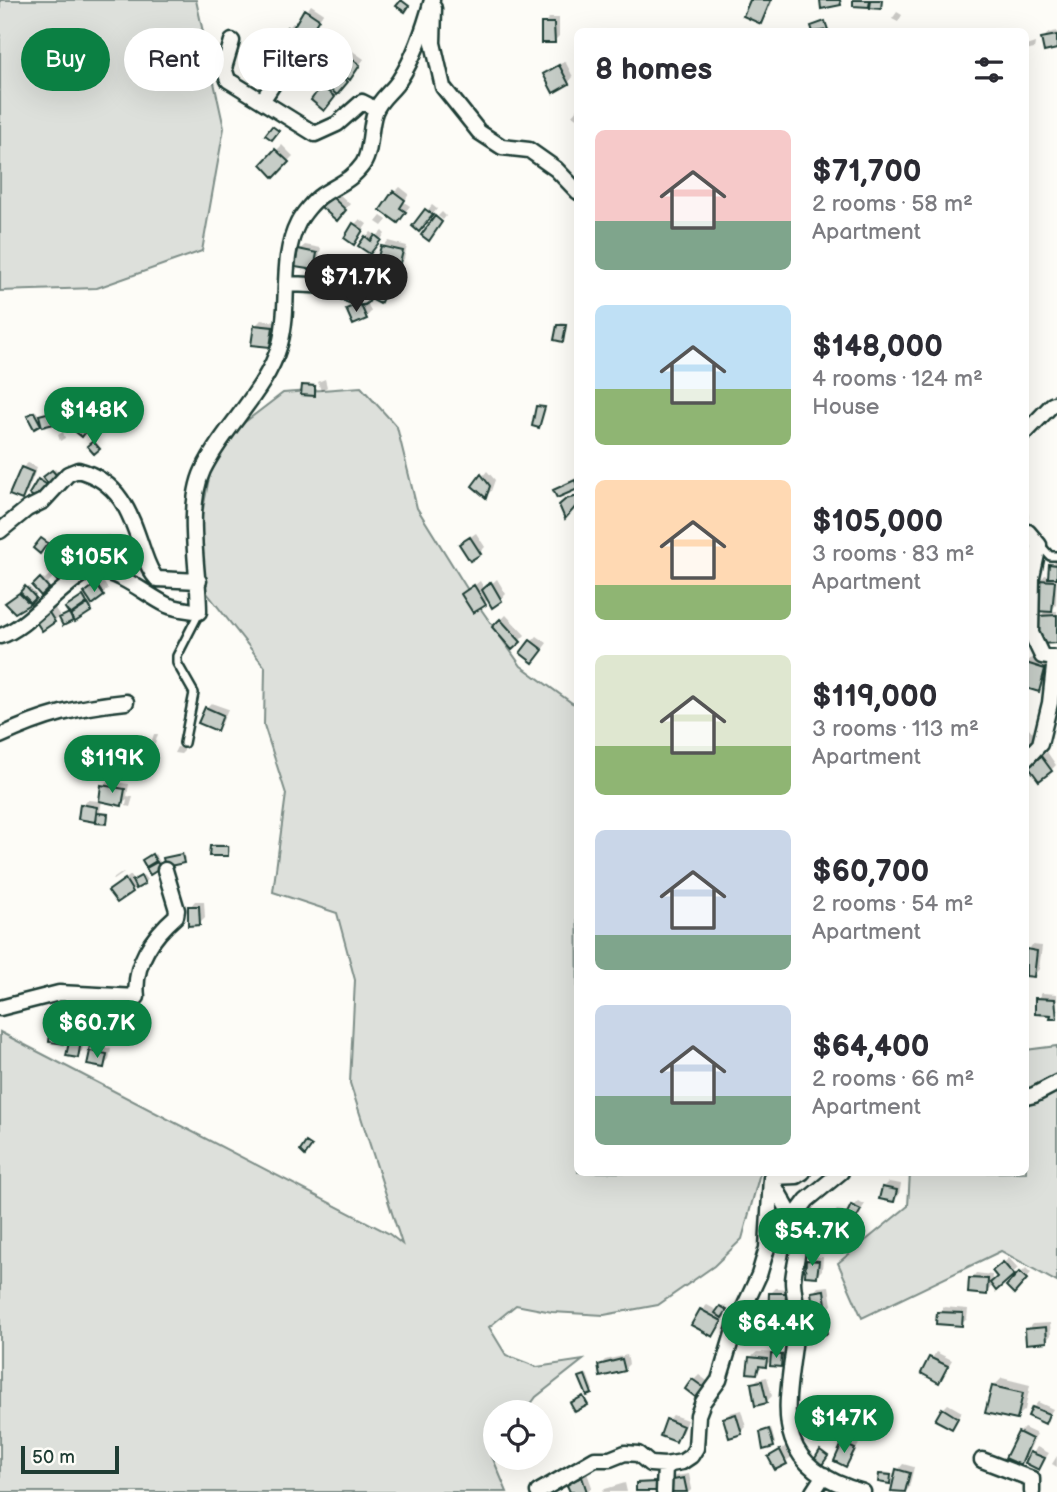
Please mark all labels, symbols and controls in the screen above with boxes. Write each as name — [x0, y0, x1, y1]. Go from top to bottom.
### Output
chip: Buy — [21, 28, 110, 91]
chip: Rent — [124, 28, 224, 91]
chip: Filters — [238, 28, 353, 91]
icon: filters — [970, 51, 1008, 89]
text: 8 homes — [595, 52, 712, 88]
text: $71,700 — [812, 154, 922, 190]
icon: home — [651, 158, 735, 242]
text: 2 rooms · 58 m² — [812, 190, 973, 218]
text: Apartment — [812, 218, 921, 246]
pin: $71.7K — [299, 254, 413, 314]
text: $71.7K — [321, 263, 391, 291]
text: $148,000 — [812, 329, 943, 365]
icon: home — [651, 333, 735, 417]
text: 4 rooms · 124 m² — [812, 365, 983, 393]
pin: $148K — [45, 388, 143, 447]
text: House — [812, 393, 879, 421]
text: $148K — [60, 396, 128, 424]
text: $105,000 — [812, 504, 943, 540]
icon: home — [651, 508, 735, 592]
pin: $105K — [45, 534, 143, 594]
text: 3 rooms · 83 m² — [812, 540, 974, 568]
text: $105K — [60, 543, 128, 571]
text: Apartment — [812, 568, 921, 596]
text: $119,000 — [812, 679, 937, 715]
icon: home — [651, 683, 735, 767]
text: 3 rooms · 113 m² — [812, 715, 979, 743]
pin: $119K — [63, 736, 161, 795]
text: Apartment — [812, 743, 921, 771]
text: $119K — [80, 744, 144, 772]
text: $60,700 — [812, 854, 929, 890]
icon: home — [651, 858, 735, 942]
text: 2 rooms · 54 m² — [812, 890, 974, 918]
text: Apartment — [812, 918, 921, 946]
pin: $60.7K — [40, 1000, 154, 1060]
text: $60.7K — [59, 1009, 135, 1037]
text: $64,400 — [812, 1029, 929, 1065]
icon: home — [651, 1033, 735, 1117]
text: 2 rooms · 66 m² — [812, 1065, 974, 1093]
text: Apartment — [812, 1093, 921, 1121]
pin: $54.7K — [755, 1208, 869, 1268]
text: $54.7K — [774, 1217, 850, 1245]
pin: $64.4K — [719, 1300, 833, 1360]
text: $64.4K — [738, 1309, 814, 1337]
pin: $147K — [795, 1396, 893, 1455]
map controls — [483, 1400, 553, 1470]
button: locate — [483, 1400, 553, 1470]
text: $147K — [811, 1404, 877, 1432]
scale bar — [21, 1443, 119, 1475]
text: 50 m — [32, 1446, 75, 1469]

